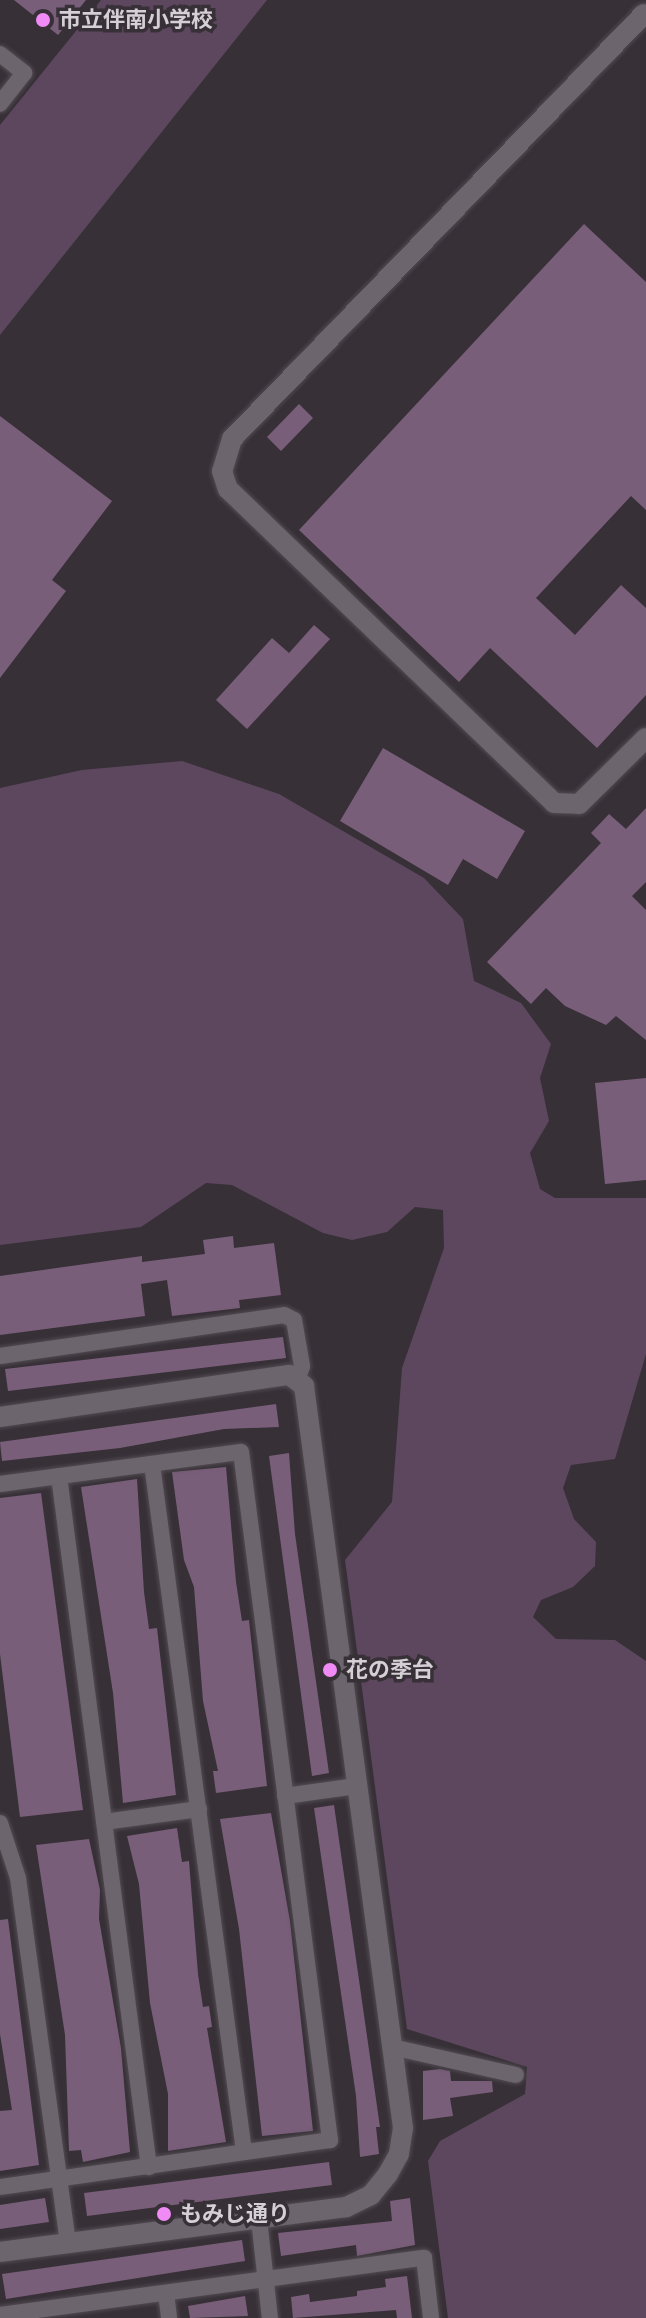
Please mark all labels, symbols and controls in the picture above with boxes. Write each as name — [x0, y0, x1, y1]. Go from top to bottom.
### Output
place label: 市立伴南小学校 — [59, 7, 213, 33]
marker: 市立伴南小学校 — [34, 11, 52, 29]
place label: 花の季台 — [346, 1657, 434, 1683]
marker: 花の季台 — [321, 1661, 339, 1679]
place label: もみじ通り — [180, 2201, 290, 2227]
marker: もみじ通り — [155, 2205, 173, 2223]

